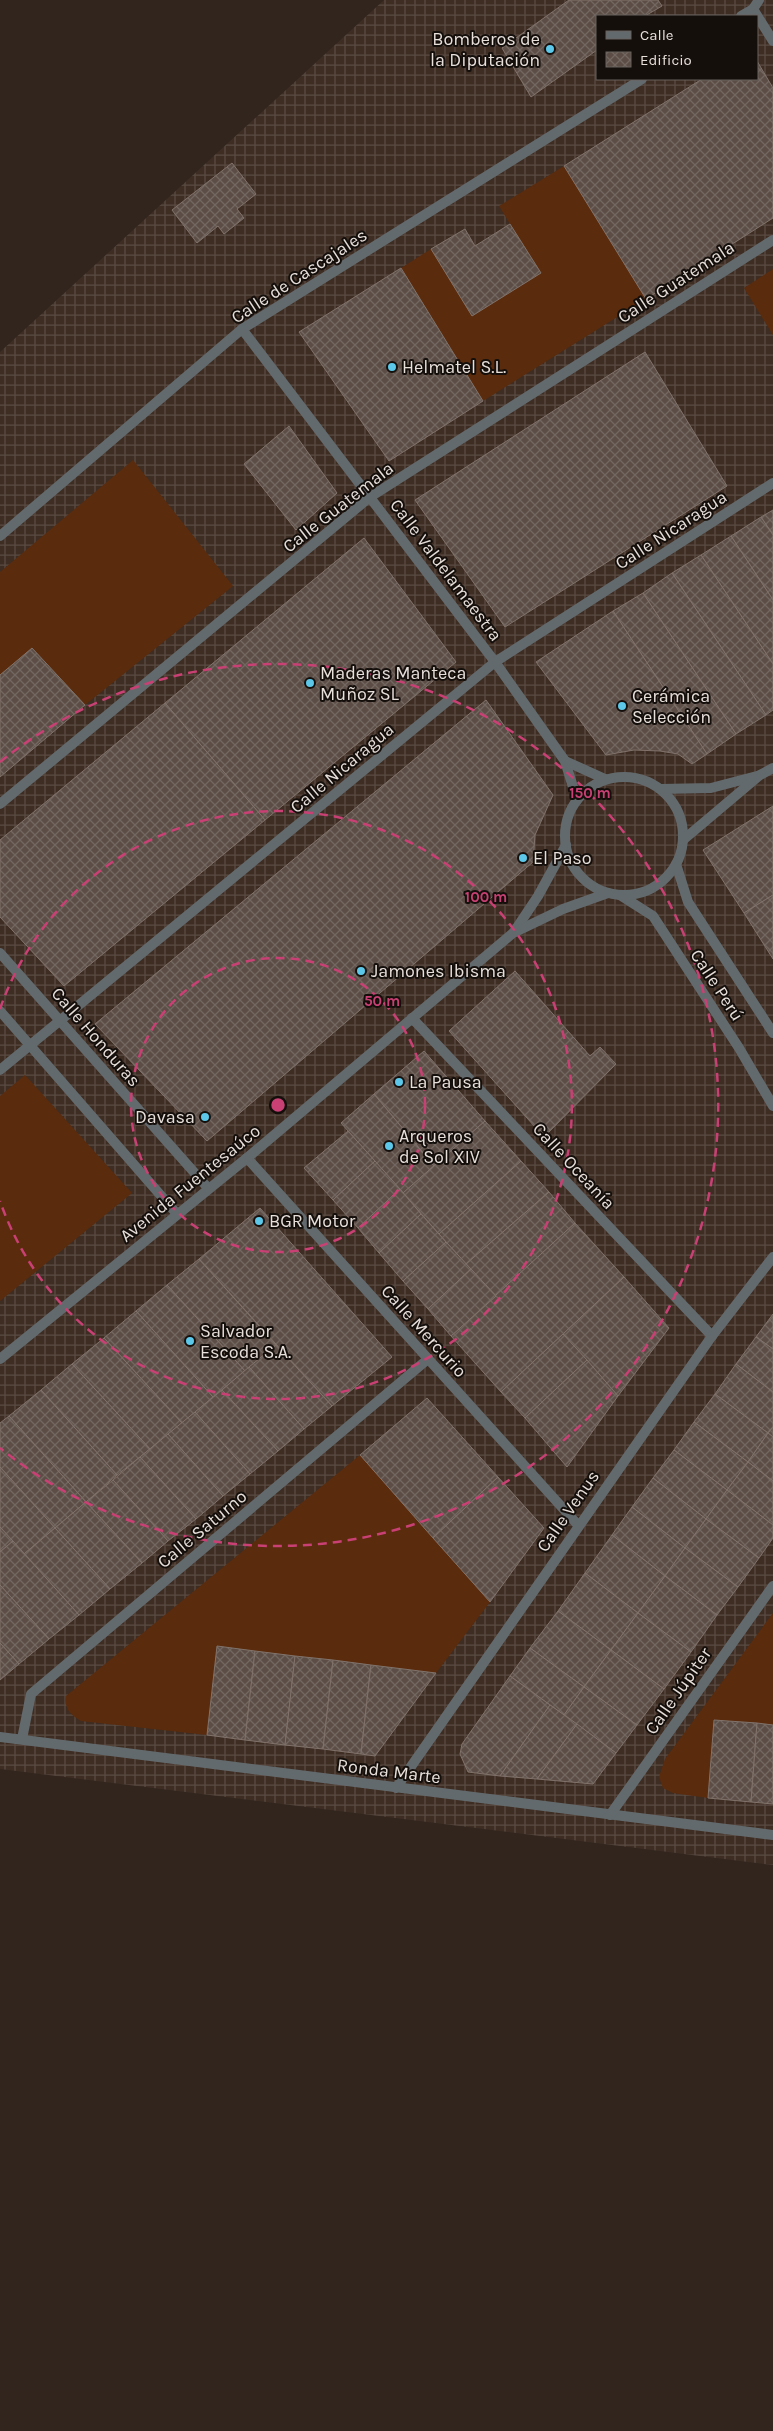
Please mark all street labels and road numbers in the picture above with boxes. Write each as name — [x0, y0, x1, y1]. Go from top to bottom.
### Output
street label: Calle de Cascajales — [227, 224, 371, 328]
street label: Calle Guatemala — [614, 236, 738, 328]
street label: Calle Guatemala — [278, 457, 398, 557]
street label: Calle Nicaragua — [611, 486, 731, 574]
street label: Calle Valdelamaestra — [385, 494, 507, 646]
street label: Calle Nicaragua — [286, 718, 398, 818]
street label: Calle Perú — [686, 945, 748, 1025]
street label: Calle Honduras — [47, 983, 145, 1091]
street label: Calle Oceanía — [528, 1118, 620, 1214]
street label: Avenida Fuentesaúco — [115, 1119, 265, 1247]
street label: Calle Mercurio — [377, 1280, 471, 1382]
street label: Calle Venus — [532, 1466, 604, 1556]
street label: Calle Saturno — [153, 1485, 251, 1573]
street label: Calle Júpiter — [640, 1643, 716, 1739]
street label: Ronda Marte — [336, 1754, 442, 1788]

